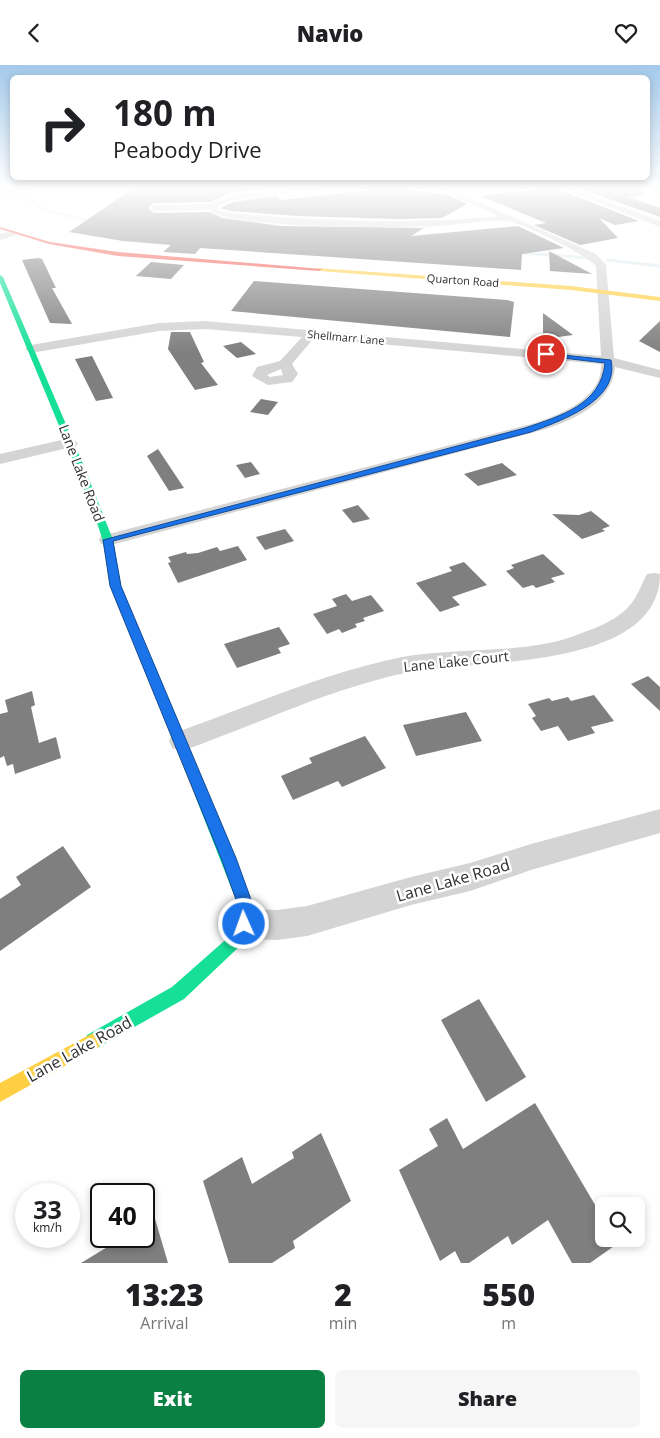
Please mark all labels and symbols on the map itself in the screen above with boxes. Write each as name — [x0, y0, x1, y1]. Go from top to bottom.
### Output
street label: Quarton Road — [426, 270, 500, 290]
street label: Shellmarr Lane — [307, 326, 385, 348]
pin — [525, 333, 567, 375]
street label: Lane Lake Road — [55, 422, 109, 524]
street label: Lane Lake Court — [402, 646, 510, 676]
street label: Lane Lake Road — [394, 853, 512, 907]
position arrow — [217, 897, 269, 949]
street label: Lane Lake Road — [22, 1011, 136, 1087]
speed limit sign: 40 — [90, 1183, 155, 1248]

